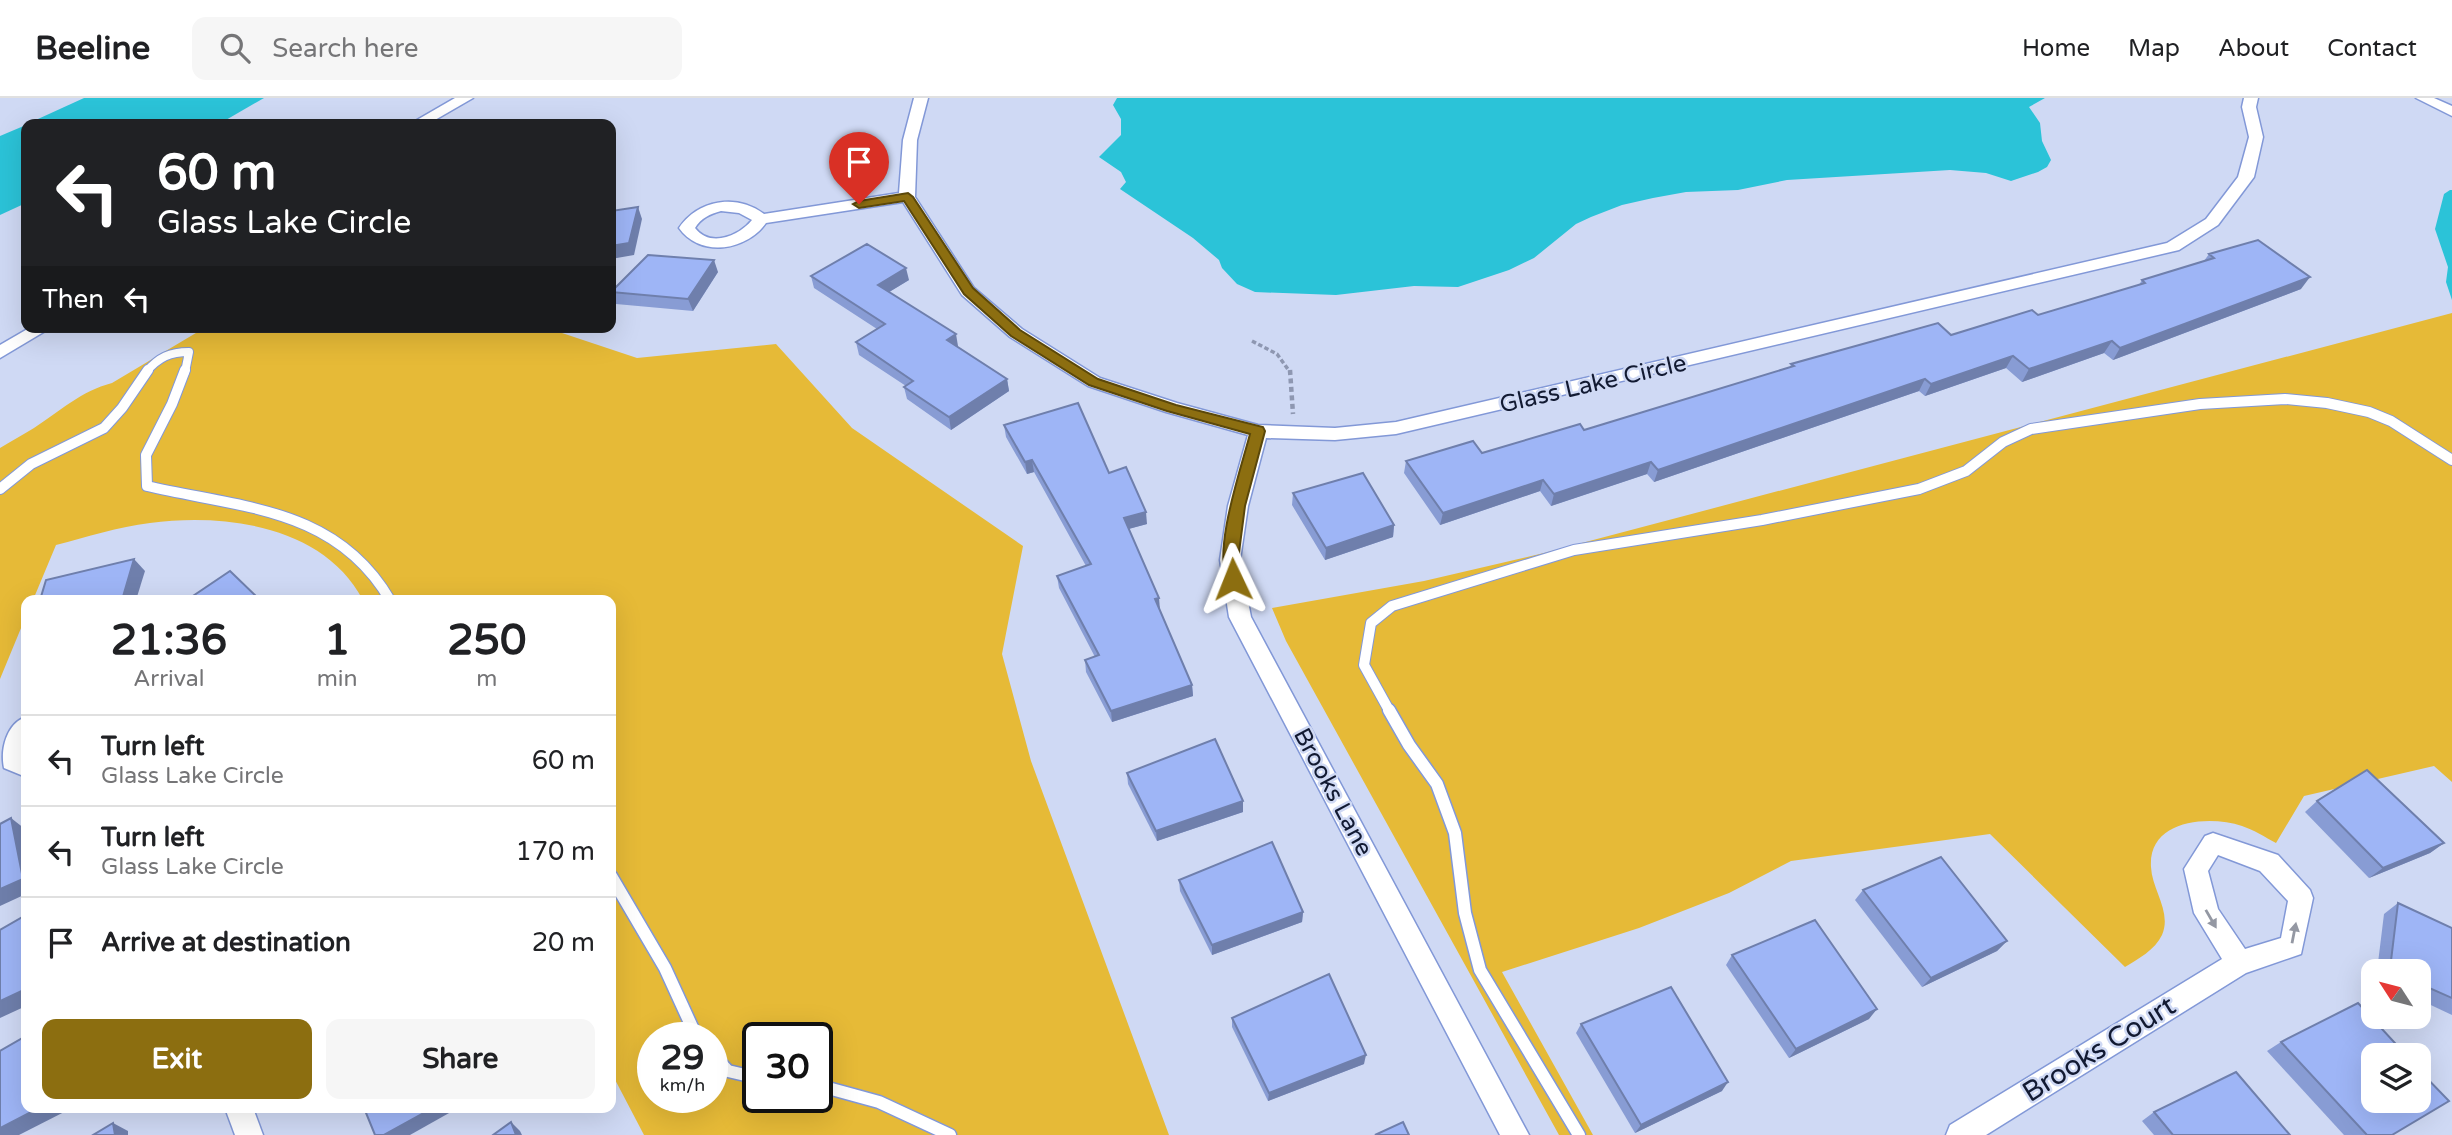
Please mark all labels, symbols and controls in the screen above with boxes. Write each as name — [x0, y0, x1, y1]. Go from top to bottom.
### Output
search box — [192, 17, 682, 80]
text: Beeline — [35, 29, 150, 68]
icon: search — [216, 29, 254, 67]
text: Search here — [272, 33, 418, 64]
text: Home — [2022, 34, 2090, 63]
text: Map — [2128, 34, 2180, 63]
text: About — [2218, 34, 2289, 63]
text: Contact — [2327, 34, 2417, 63]
pin — [829, 132, 889, 204]
icon: arrive — [840, 143, 878, 181]
text: 60 m — [157, 144, 276, 203]
icon: left — [42, 147, 133, 238]
text: Glass Lake Circle — [157, 204, 411, 242]
icon: left — [118, 280, 156, 318]
text: Then — [42, 284, 104, 315]
street label: Glass Lake Circle — [1497, 348, 1689, 420]
position arrow — [1196, 542, 1270, 616]
text: 21:36 — [111, 615, 227, 666]
text: 1 — [324, 615, 350, 666]
text: 250 — [447, 615, 526, 666]
text: Arrival — [133, 665, 204, 693]
text: min — [317, 665, 358, 693]
text: m — [476, 665, 497, 693]
street label: Brooks Lane — [1287, 723, 1379, 861]
text: Turn left — [101, 731, 204, 762]
icon: left — [42, 742, 80, 780]
text: 60 m — [532, 745, 595, 776]
text: Glass Lake Circle — [101, 762, 284, 790]
text: Turn left — [101, 822, 204, 853]
icon: left — [42, 833, 80, 871]
text: 170 m — [515, 836, 595, 867]
text: Glass Lake Circle — [101, 853, 284, 881]
one-way arrow — [2205, 910, 2217, 929]
one-way arrow — [2289, 922, 2300, 944]
icon: arrive — [42, 924, 80, 962]
text: Arrive at destination — [101, 927, 351, 958]
text: 20 m — [532, 927, 595, 958]
north arrow — [2361, 959, 2431, 1029]
map controls — [2361, 959, 2431, 1113]
street label: Brooks Court — [2016, 988, 2182, 1109]
button: Exit — [42, 1019, 312, 1099]
button: Share — [326, 1019, 595, 1099]
speed limit sign: 30 — [742, 1022, 833, 1113]
text: 29 — [661, 1037, 704, 1079]
button: layers — [2361, 1043, 2431, 1113]
text: km/h — [660, 1074, 705, 1096]

